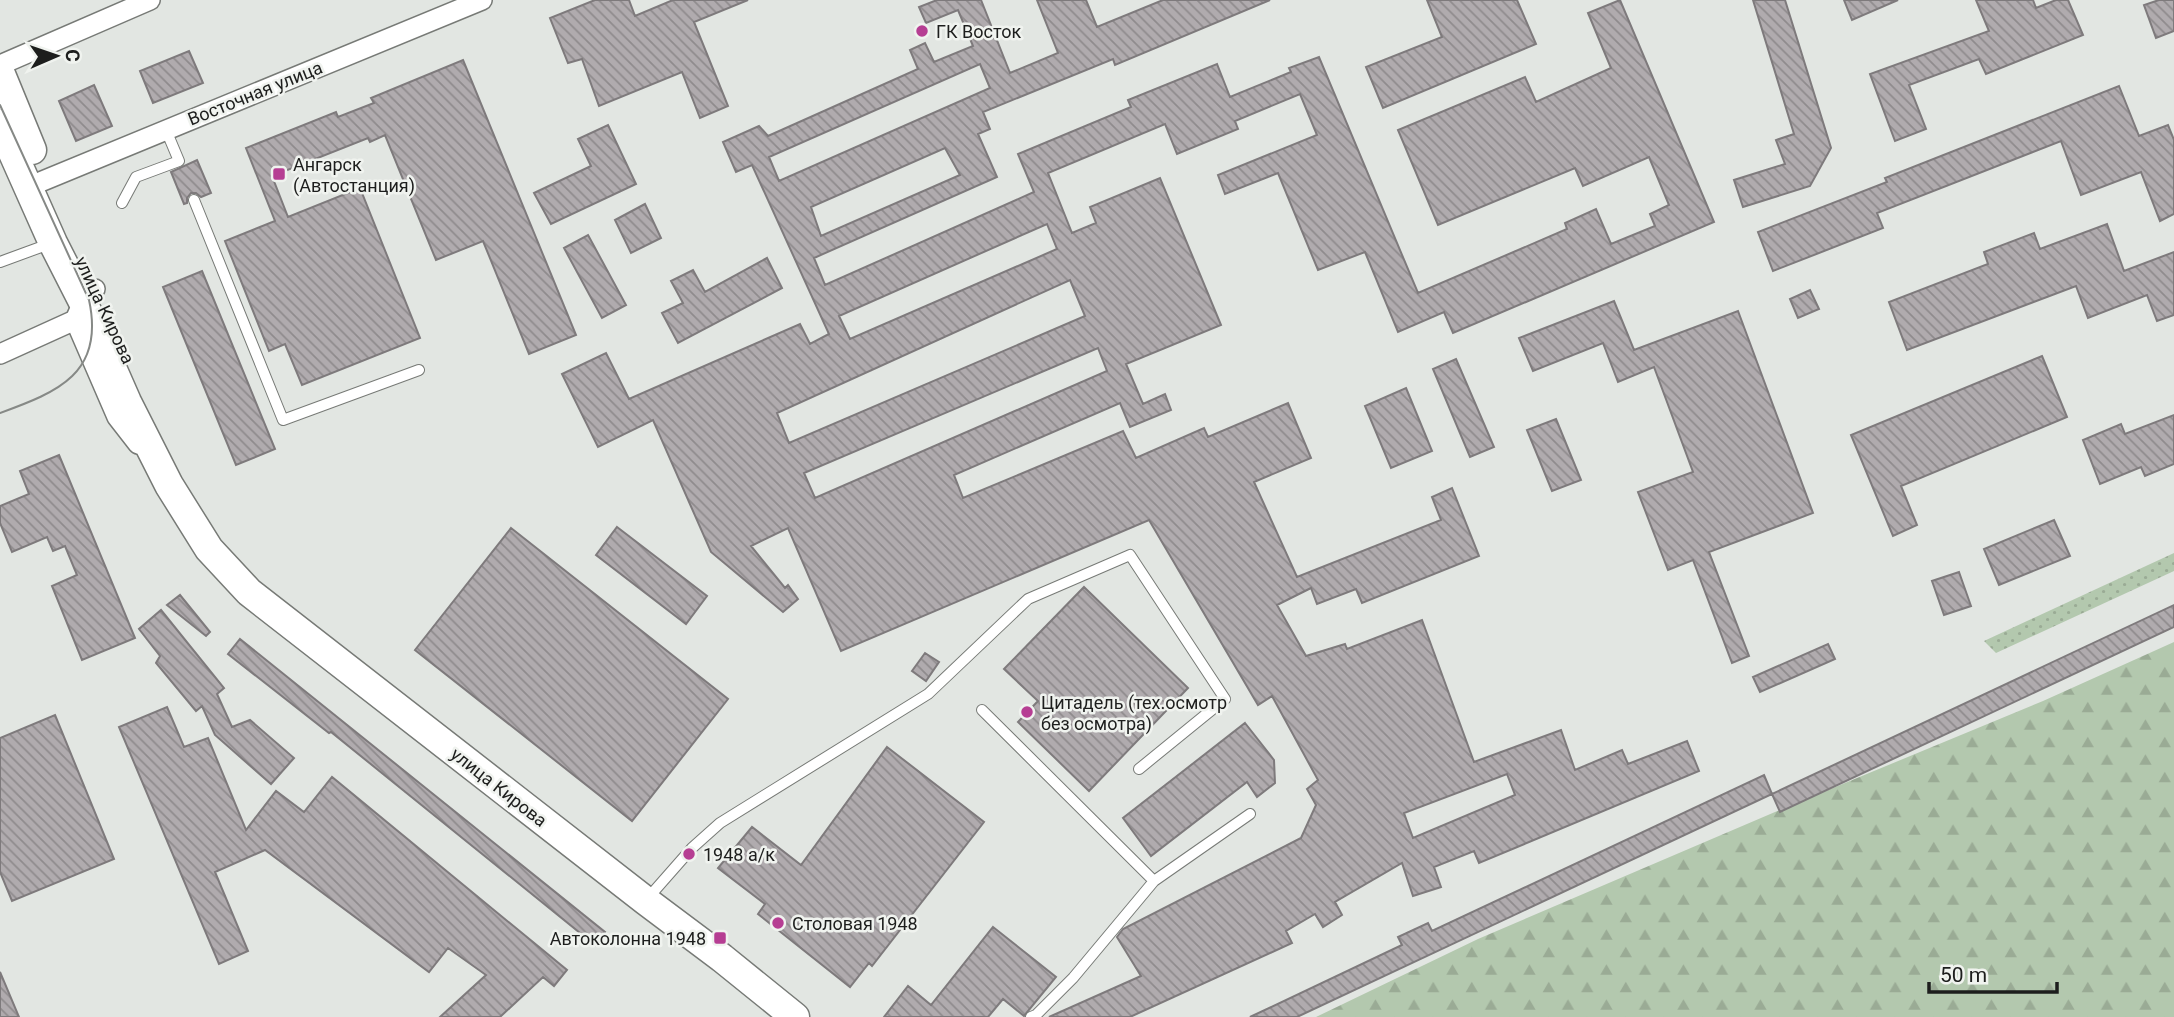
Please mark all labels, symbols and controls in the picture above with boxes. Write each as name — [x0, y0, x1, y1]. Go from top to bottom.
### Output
north arrow — [21, 21, 91, 91]
place label: ГК Восток — [936, 21, 1021, 42]
marker: ГК Восток — [914, 23, 930, 39]
text: С — [61, 49, 84, 62]
street label: Восточная улица — [185, 56, 325, 130]
place label: Ангарск (Автостанция) — [293, 154, 415, 197]
marker: Ангарск (Автостанция) — [271, 166, 287, 182]
street label: улица Кирова — [71, 253, 139, 367]
place label: Цитадель (тех.осмотр без осмотра) — [1041, 692, 1227, 735]
marker: Цитадель (тех.осмотр без осмотра) — [1019, 704, 1035, 720]
street label: улица Кирова — [447, 743, 551, 831]
place label: 1948 а/к — [703, 844, 775, 865]
marker: 1948 а/к — [681, 846, 697, 862]
place label: Столовая 1948 — [792, 913, 918, 934]
marker: Столовая 1948 — [770, 915, 786, 931]
place label: Автоколонна 1948 — [550, 928, 706, 949]
marker: Автоколонна 1948 — [712, 930, 728, 946]
scale bar — [1929, 950, 2057, 994]
text: 50 m — [1940, 963, 1987, 987]

